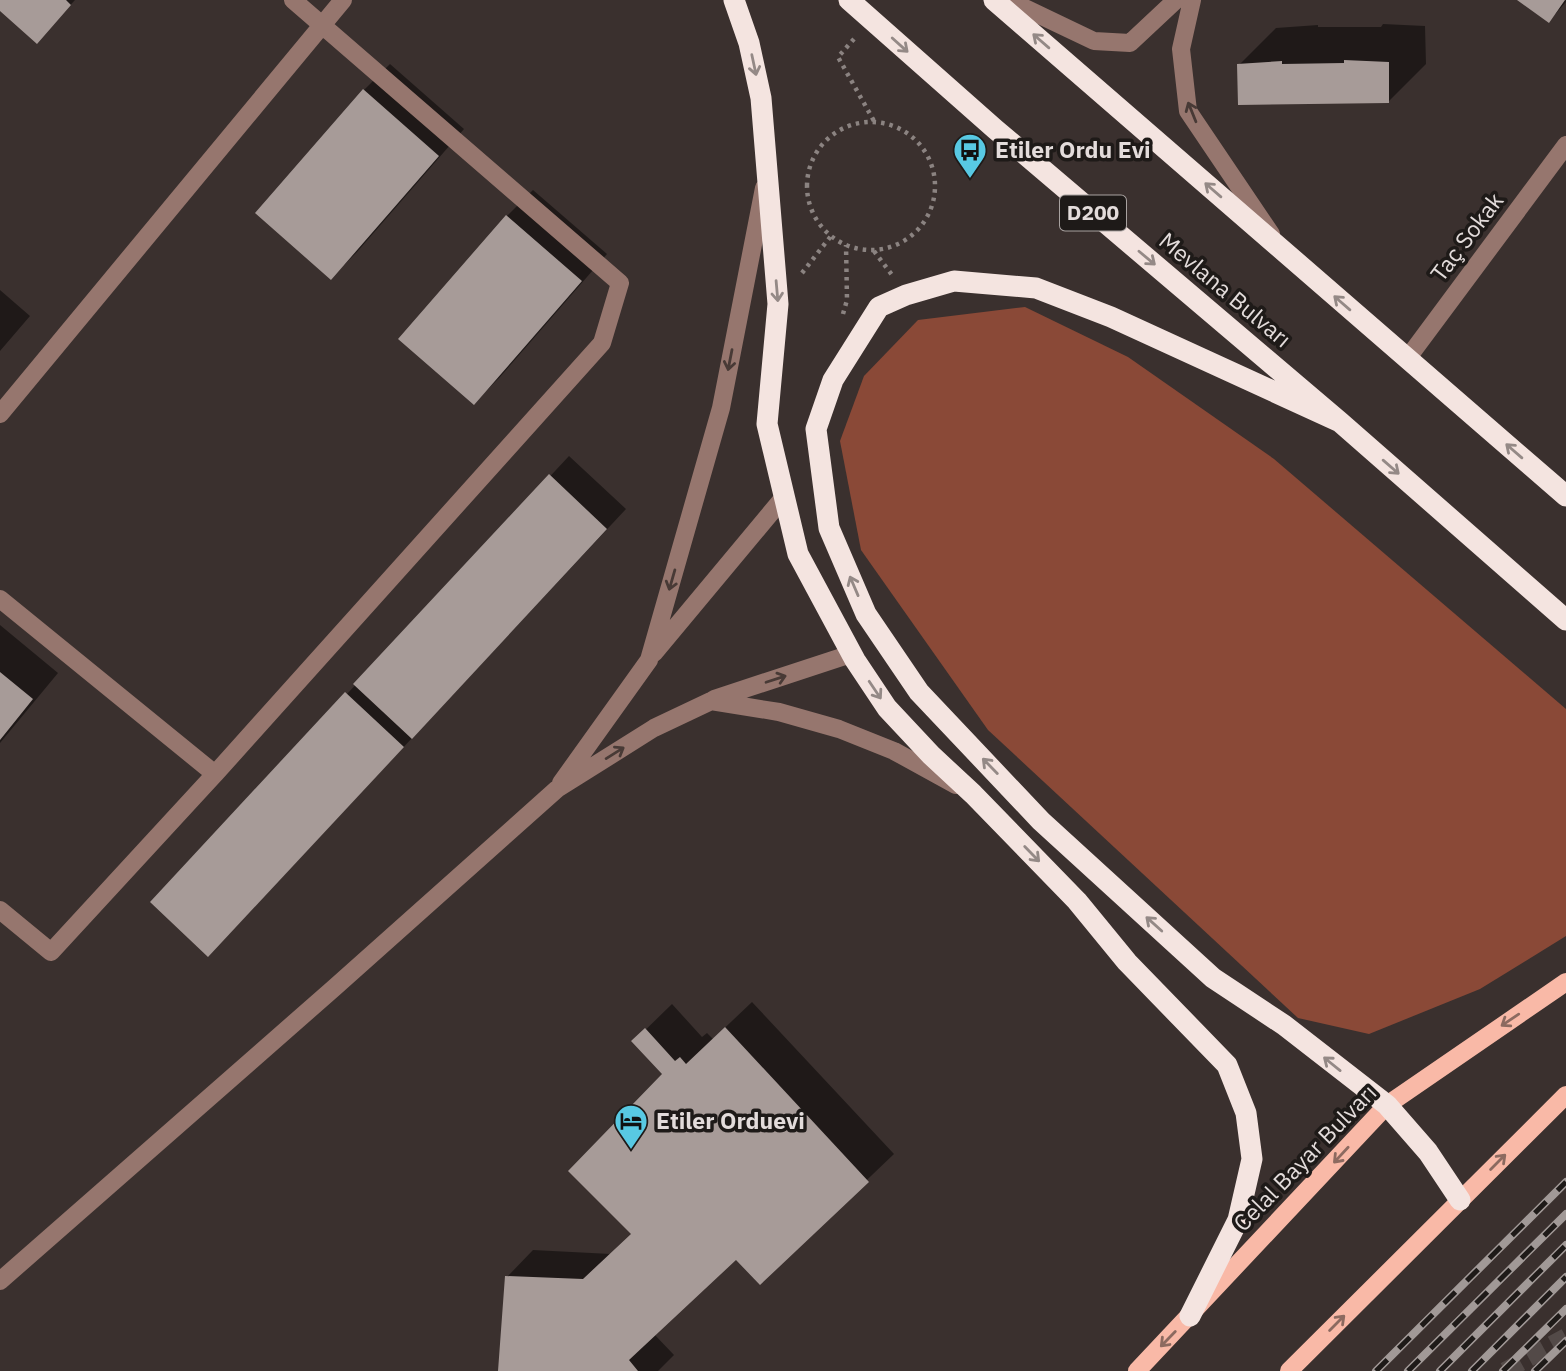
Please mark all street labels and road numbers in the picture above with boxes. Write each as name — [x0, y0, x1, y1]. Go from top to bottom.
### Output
street label: Taç Sokak — [1423, 186, 1509, 287]
road number: D200 — [1060, 196, 1126, 230]
street label: Mevlana Bulvarı — [1153, 225, 1298, 353]
street label: Celal Bayar Bulvarı — [1226, 1077, 1382, 1237]

